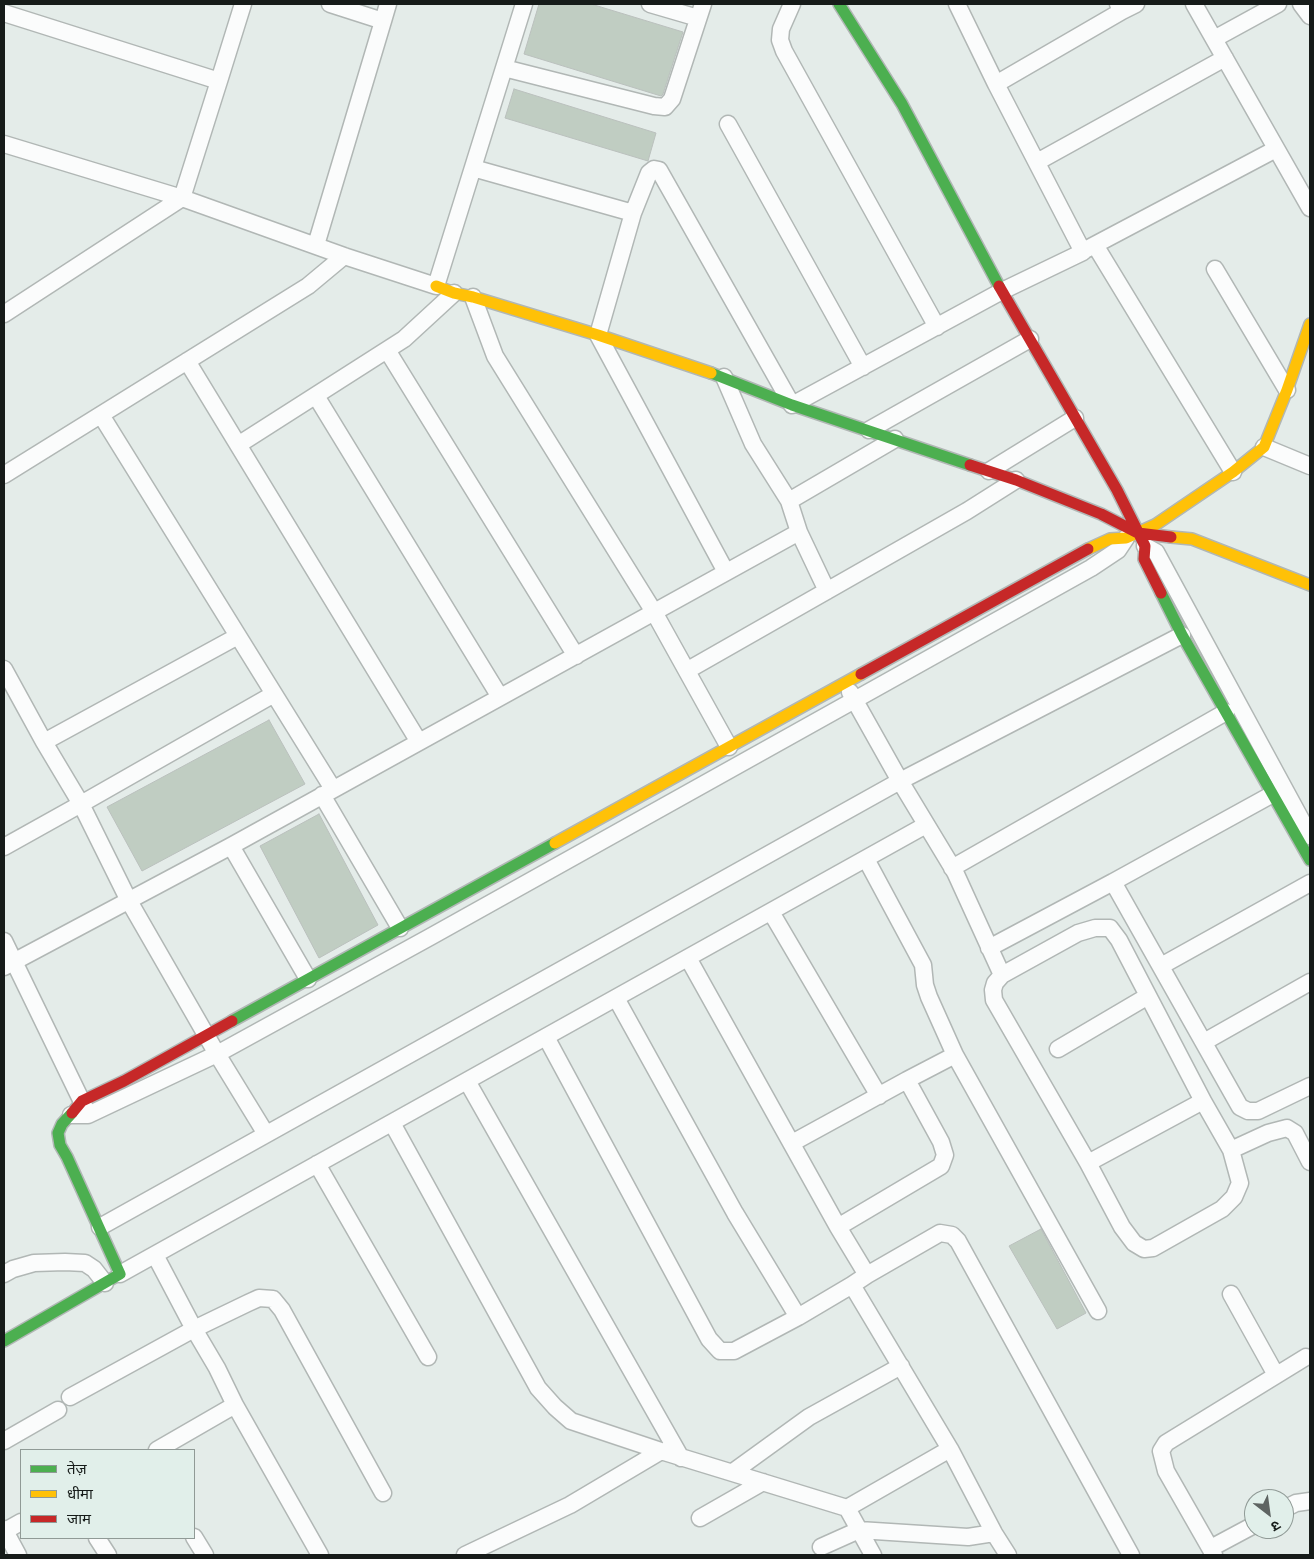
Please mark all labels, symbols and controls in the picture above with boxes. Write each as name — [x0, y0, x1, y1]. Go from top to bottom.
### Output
legend — [20, 1449, 195, 1539]
text: तेज़ — [67, 1458, 87, 1479]
text: धीमा — [67, 1483, 93, 1504]
north arrow — [1244, 1489, 1294, 1539]
text: जाम — [67, 1508, 91, 1529]
text: उ — [1268, 1516, 1284, 1536]

